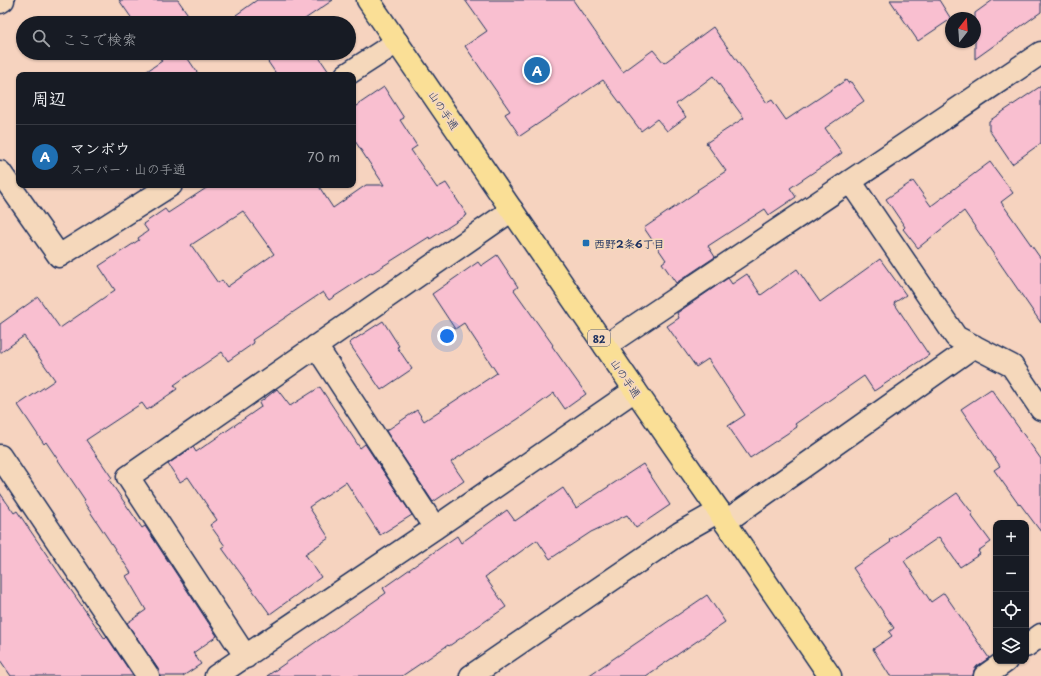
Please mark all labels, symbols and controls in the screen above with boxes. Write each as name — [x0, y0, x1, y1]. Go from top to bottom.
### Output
north arrow — [945, 12, 981, 48]
search box — [16, 16, 356, 60]
icon: search — [30, 27, 52, 49]
text: ここで検索 — [62, 27, 137, 50]
pin: A — [524, 55, 550, 85]
text: 周辺 — [32, 85, 66, 111]
street label: 山の手通 — [425, 87, 463, 133]
text: マンボウ — [70, 136, 130, 159]
text: A — [40, 147, 50, 166]
text: 70 m — [307, 147, 340, 166]
text: スーパー · 山の手通 — [70, 159, 186, 178]
place label: 西野2条6丁目 — [594, 235, 664, 252]
marker: 西野2条6丁目 — [581, 238, 591, 248]
your location — [437, 326, 457, 346]
road number: 82 — [588, 330, 610, 346]
street label: 山の手通 — [607, 355, 645, 401]
map controls — [993, 520, 1029, 664]
button: + — [993, 520, 1029, 556]
button: − — [993, 556, 1029, 592]
button: locate — [993, 592, 1029, 628]
button: layers — [993, 628, 1029, 664]

